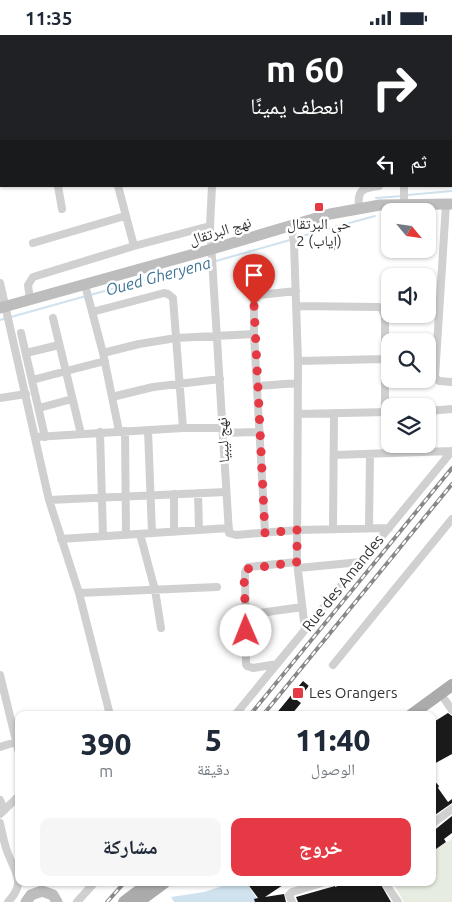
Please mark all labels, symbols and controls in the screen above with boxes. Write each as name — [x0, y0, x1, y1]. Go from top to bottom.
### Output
text: 11:35 — [25, 7, 73, 29]
text: 60 m — [266, 49, 344, 89]
icon: right — [362, 55, 427, 120]
text: انعطف يمينًا — [250, 93, 344, 118]
icon: left — [372, 150, 400, 178]
text: ثم — [410, 150, 427, 172]
marker: حي البرتقال 2 (إياب) — [313, 201, 325, 213]
north arrow — [381, 203, 436, 257]
map controls — [381, 203, 436, 453]
street label: نهج البرتقال — [187, 213, 254, 250]
place label: حي البرتقال 2 (إياب) — [287, 215, 352, 251]
water label: Oued Gheryena — [103, 253, 213, 299]
pin — [233, 254, 275, 305]
icon: arrive — [240, 261, 268, 289]
button: sound — [381, 268, 436, 323]
button: search — [381, 333, 436, 388]
button: layers — [381, 398, 436, 453]
street label: نهج ليبيا — [213, 417, 234, 463]
street label: Rue des Amandes — [299, 531, 387, 634]
position arrow — [219, 604, 271, 656]
place label: Les Orangers — [309, 684, 398, 701]
marker: Les Orangers — [291, 686, 305, 700]
text: 5 — [205, 723, 222, 757]
text: 11:40 — [295, 723, 370, 757]
text: 390 — [81, 727, 131, 761]
text: دقيقة — [197, 760, 230, 778]
text: الوصول — [311, 760, 355, 778]
text: m — [99, 762, 113, 780]
button: مشاركة — [40, 818, 221, 876]
button: خروج — [231, 818, 411, 876]

